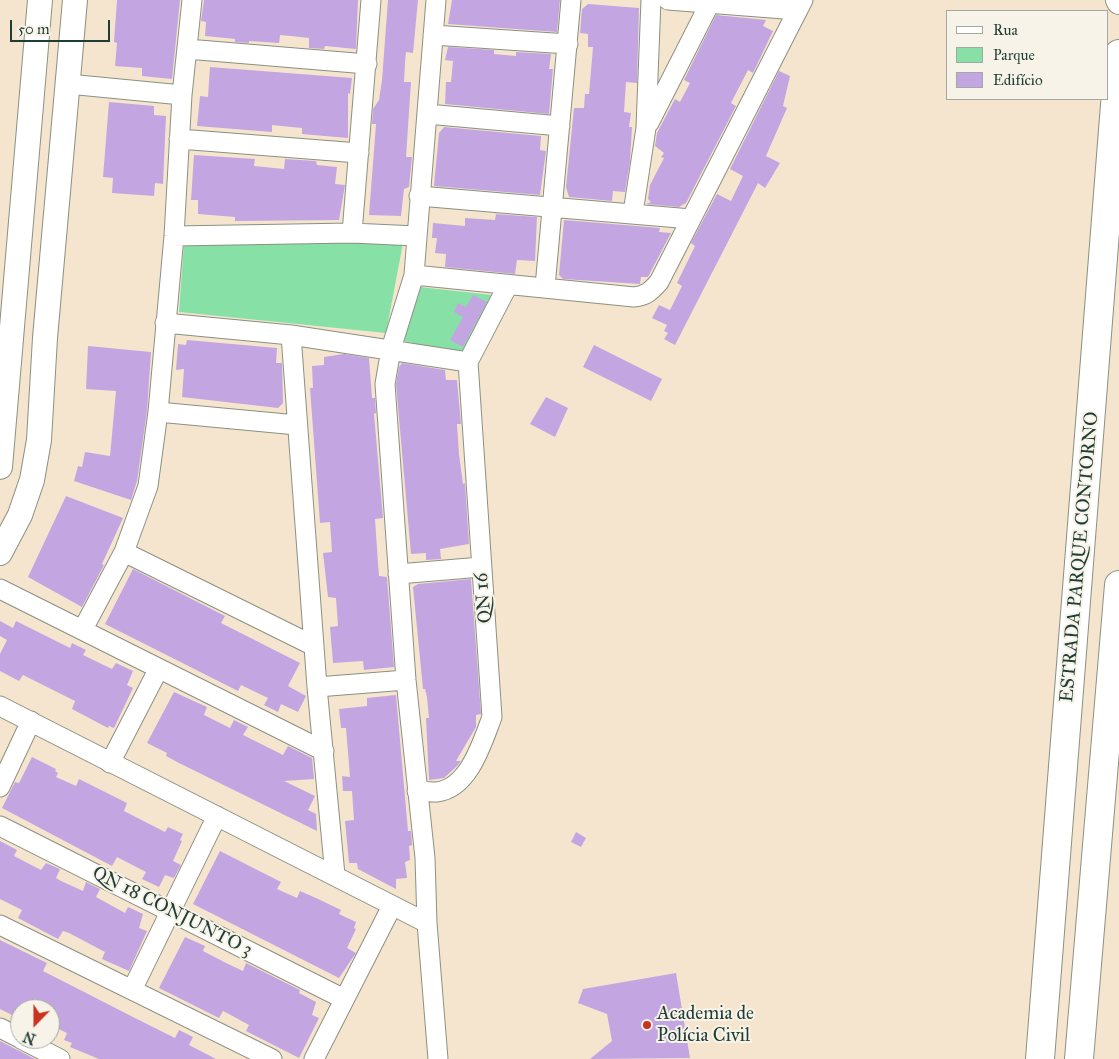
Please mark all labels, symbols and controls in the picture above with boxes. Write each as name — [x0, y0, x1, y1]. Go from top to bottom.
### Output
scale bar — [12, 10, 112, 42]
legend — [946, 10, 1109, 100]
text: 50 m — [18, 20, 50, 38]
text: Rua — [993, 21, 1018, 39]
text: Parque — [993, 46, 1035, 64]
text: Edifício — [993, 71, 1043, 89]
street label: ESTRADA PARQUE CONTORNO — [1056, 411, 1104, 703]
street label: QN 16 — [470, 572, 498, 624]
street label: QN 18 CONJUNTO 3 — [88, 862, 256, 962]
north arrow — [10, 999, 60, 1049]
place label: Academia de Polícia Civil — [657, 1003, 754, 1047]
marker: Academia de Polícia Civil — [641, 1019, 653, 1031]
text: N — [21, 1027, 38, 1048]

